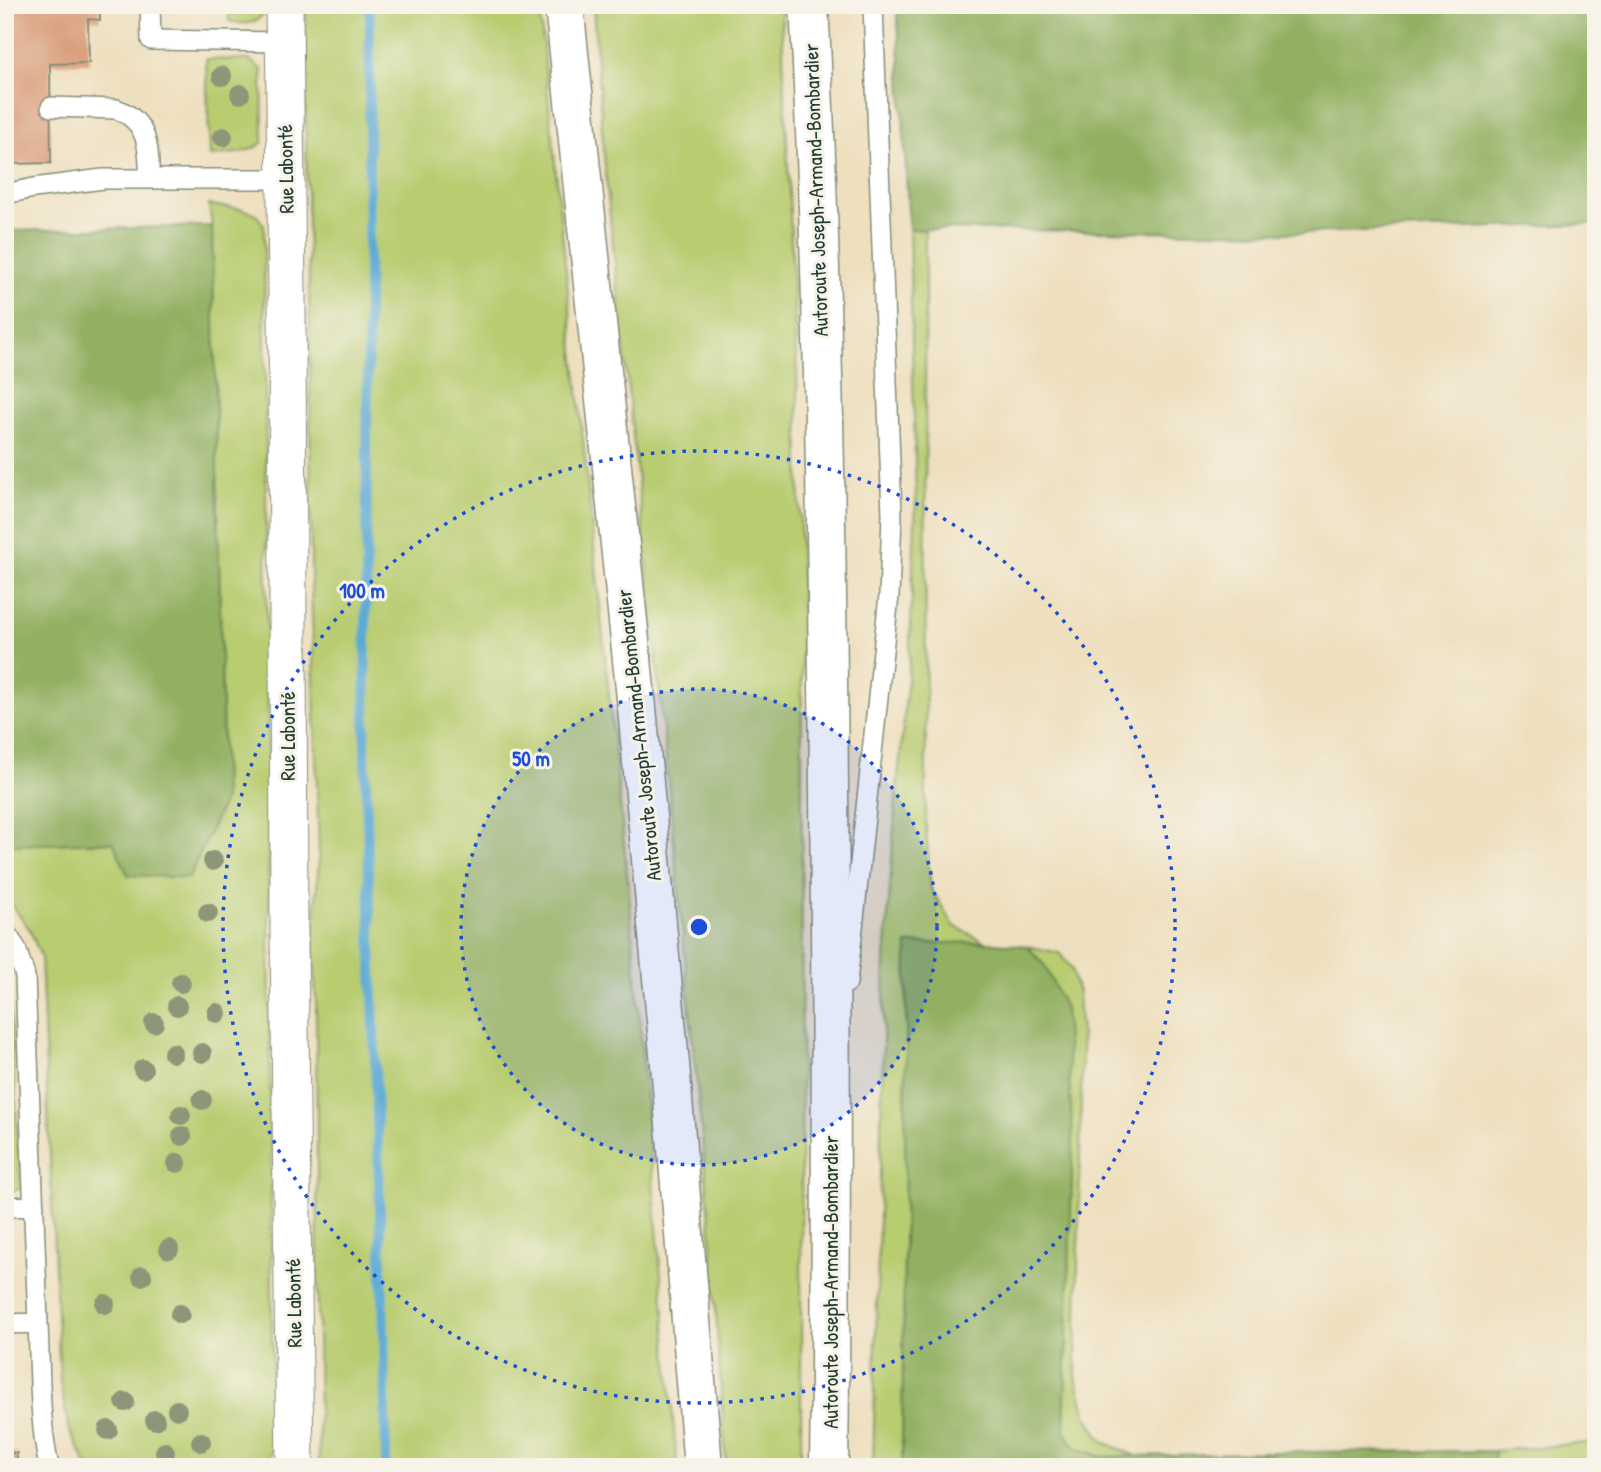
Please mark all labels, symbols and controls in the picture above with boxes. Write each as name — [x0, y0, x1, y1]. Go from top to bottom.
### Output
street label: Autoroute Joseph-Armand-Bombardier — [796, 43, 835, 337]
street label: Rue Labonté — [270, 124, 301, 214]
text: 100 m — [339, 576, 385, 605]
street label: Autoroute Joseph-Armand-Bombardier — [609, 588, 668, 882]
street label: Rue Labonté — [273, 691, 302, 781]
text: 50 m — [512, 744, 550, 773]
centre of rings — [687, 915, 711, 939]
street label: Autoroute Joseph-Armand-Bombardier — [816, 1135, 845, 1429]
street label: Rue Labonté — [278, 1258, 309, 1348]

